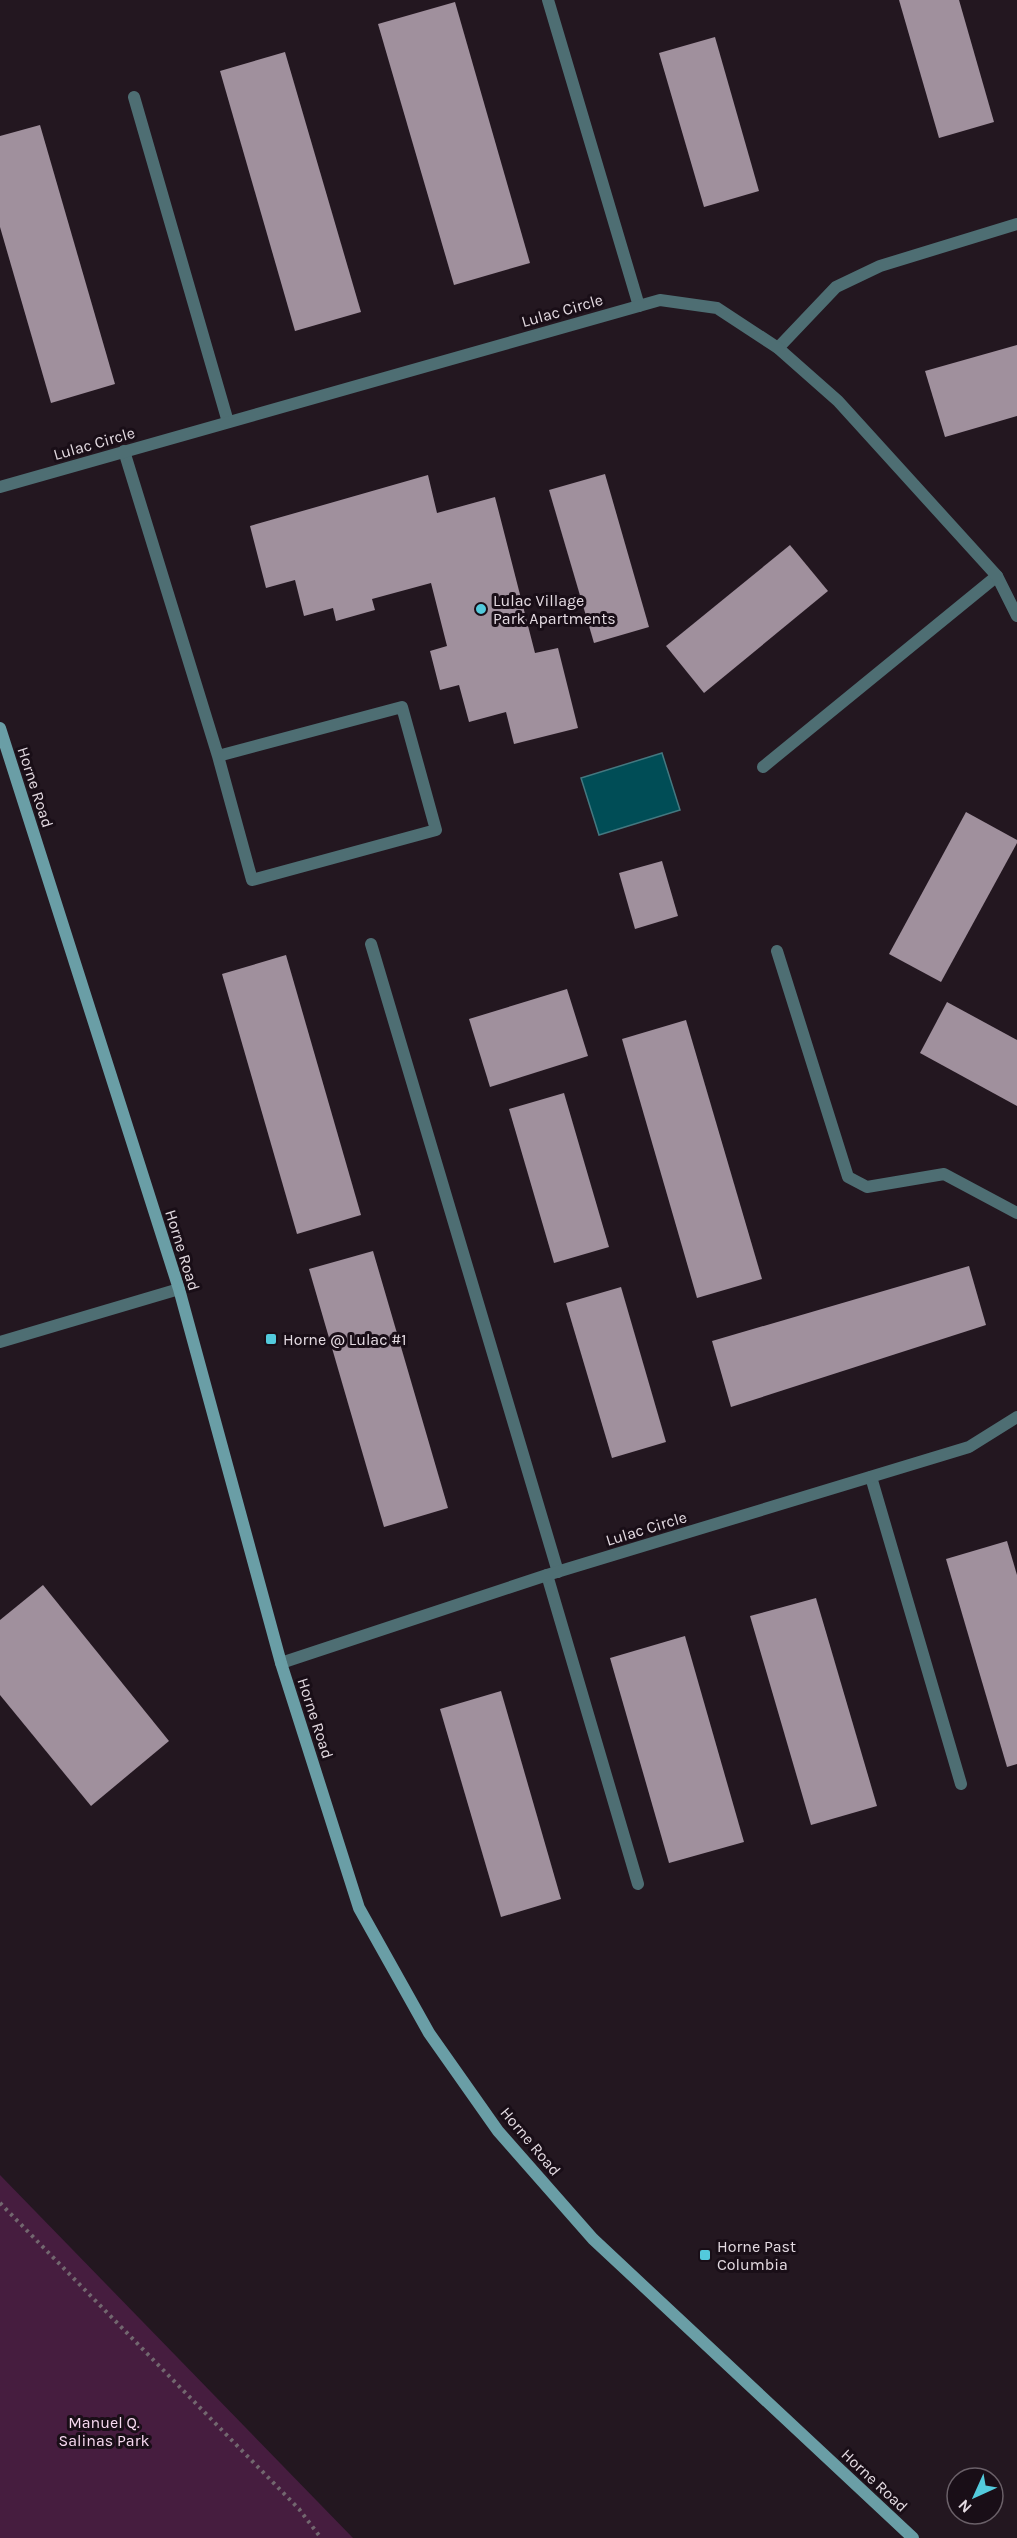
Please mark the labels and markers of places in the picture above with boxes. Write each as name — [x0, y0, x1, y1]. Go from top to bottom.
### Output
place label: Lulac Village Park Apartments — [493, 591, 616, 628]
marker: Lulac Village Park Apartments — [474, 602, 488, 616]
place label: Horne @ Lulac #1 — [283, 1330, 407, 1349]
marker: Horne @ Lulac #1 — [264, 1332, 278, 1346]
place label: Horne Past Columbia — [717, 2237, 796, 2274]
marker: Horne Past Columbia — [698, 2248, 712, 2262]

